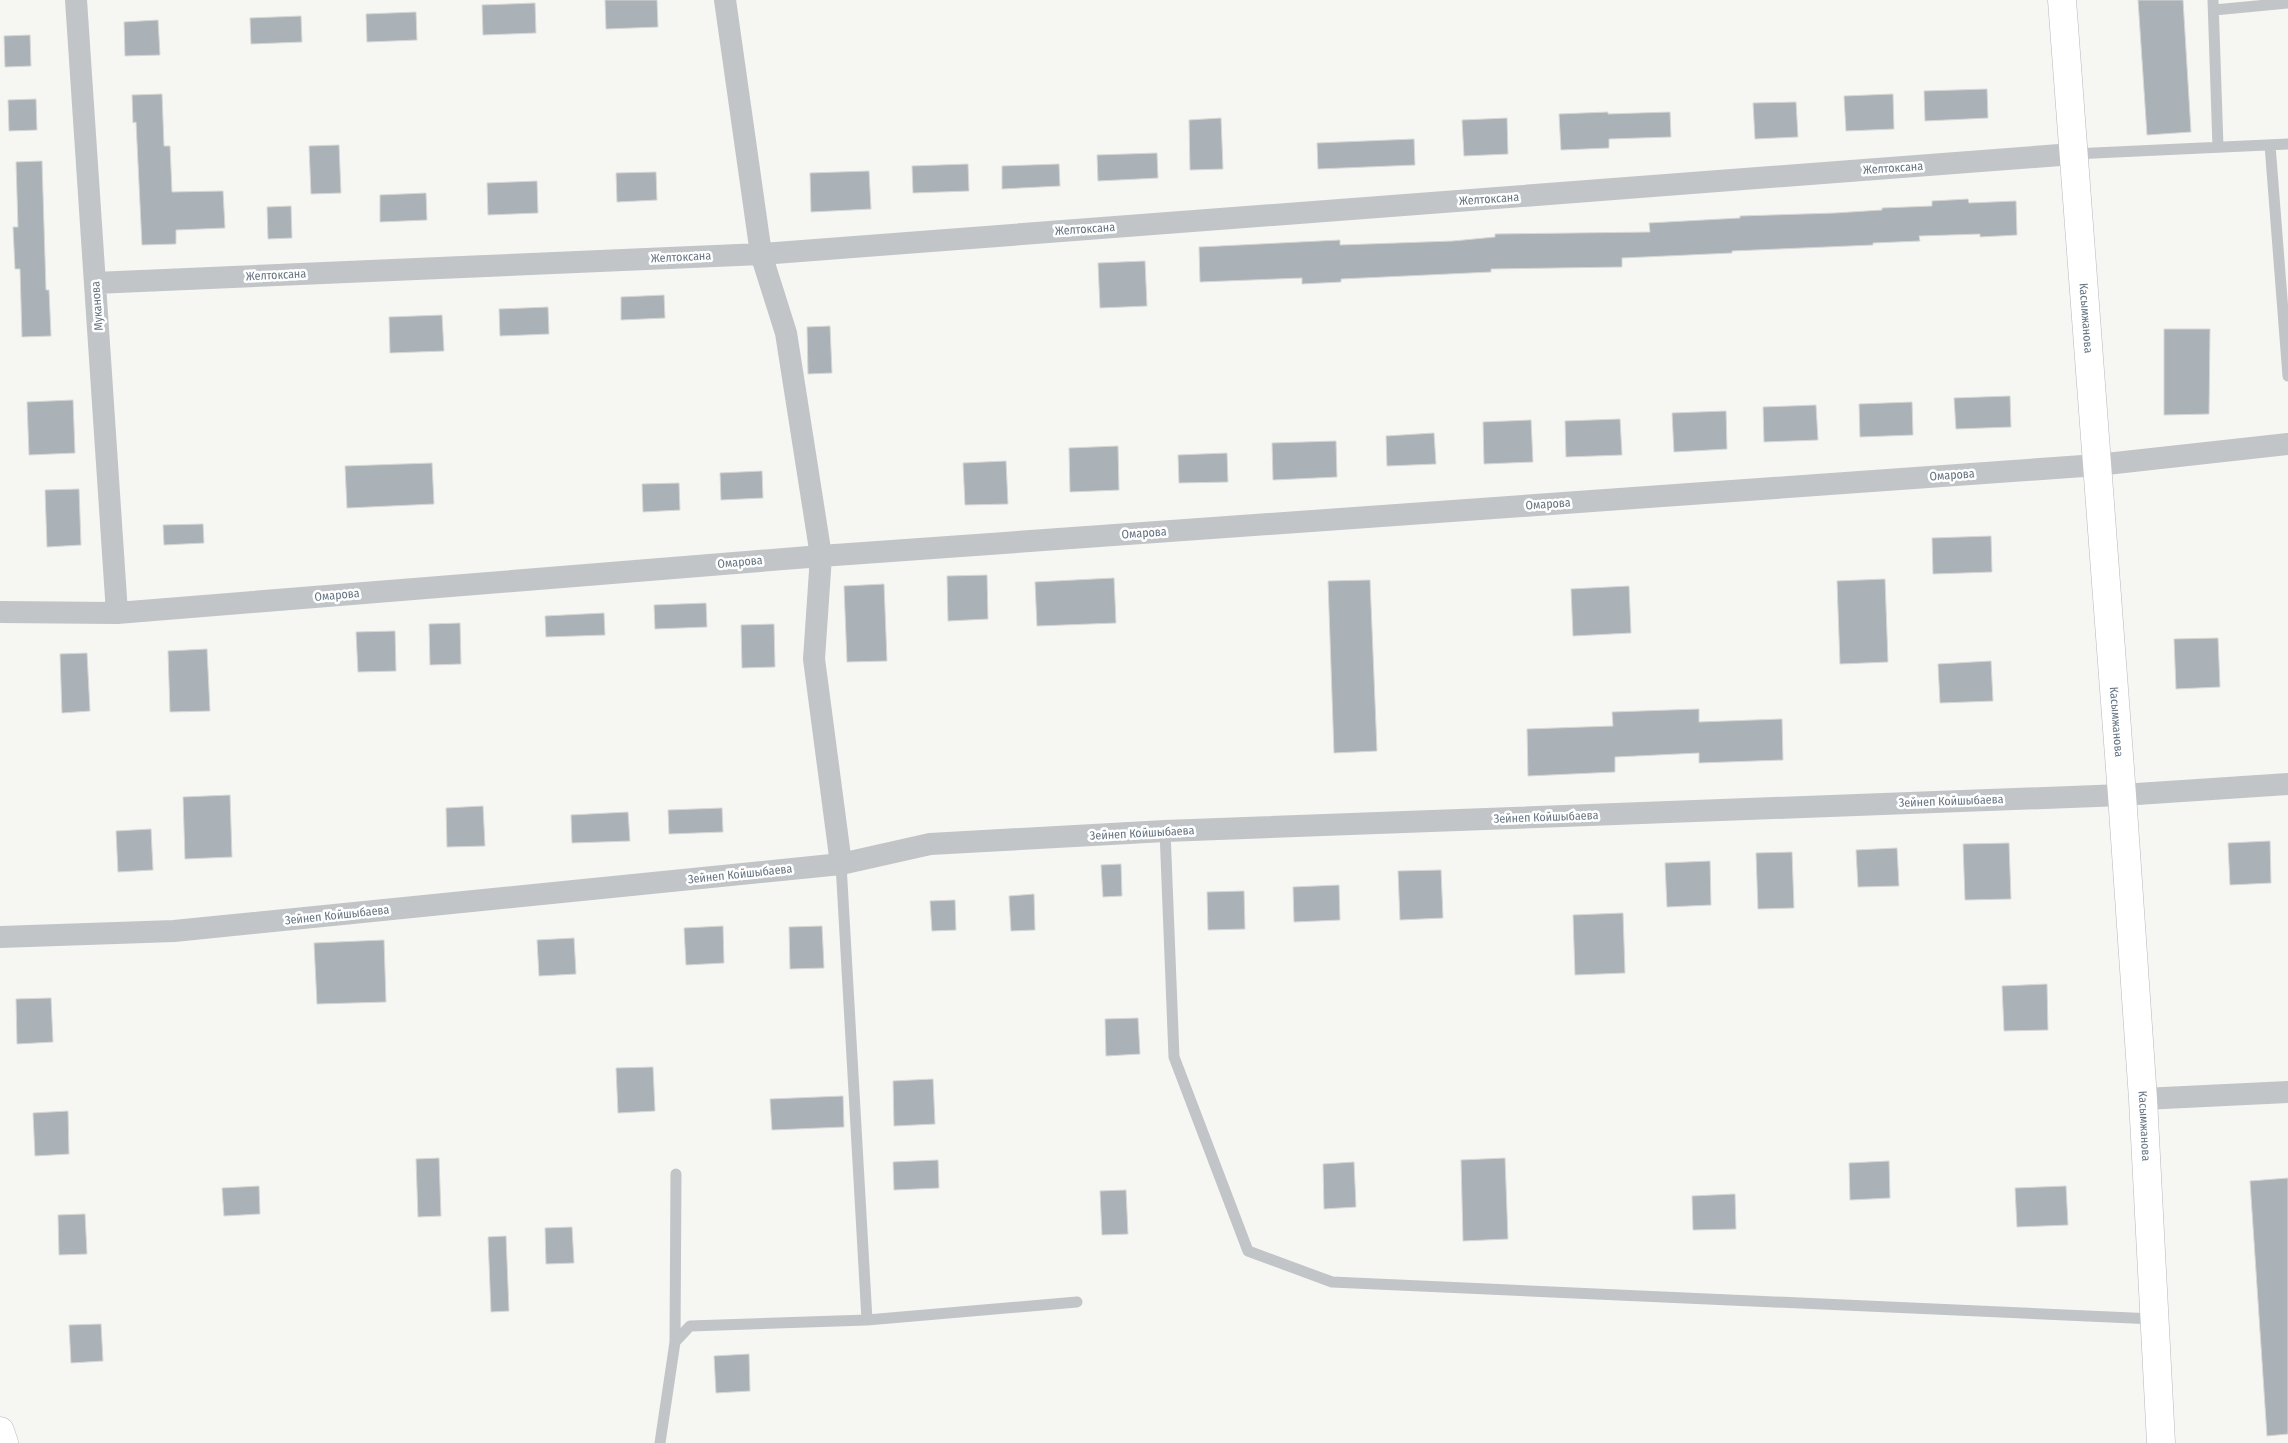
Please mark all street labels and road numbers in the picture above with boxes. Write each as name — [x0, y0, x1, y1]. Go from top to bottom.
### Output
street label: Желтоксана — [1862, 159, 1924, 177]
street label: Желтоксана — [1458, 190, 1520, 208]
street label: Желтоксана — [1054, 220, 1116, 238]
street label: Желтоксана — [651, 248, 712, 266]
street label: Желтоксана — [246, 266, 307, 284]
street label: Муканова — [88, 281, 106, 331]
street label: Касымжанова — [2076, 282, 2096, 354]
street label: Омарова — [1929, 466, 1975, 484]
street label: Омарова — [1525, 495, 1571, 513]
street label: Омарова — [1121, 524, 1167, 542]
street label: Омарова — [717, 553, 763, 571]
street label: Омарова — [314, 586, 360, 604]
street label: Касымжанова — [2107, 686, 2126, 758]
street label: Зейнеп Койшыбаева — [1898, 792, 2004, 810]
street label: Зейнеп Койшыбаева — [1493, 808, 1599, 826]
street label: Зейнеп Койшыбаева — [1089, 823, 1195, 843]
street label: Зейнеп Койшыбаева — [687, 862, 793, 886]
street label: Зейнеп Койшыбаева — [284, 903, 390, 927]
street label: Касымжанова — [2135, 1090, 2153, 1162]

